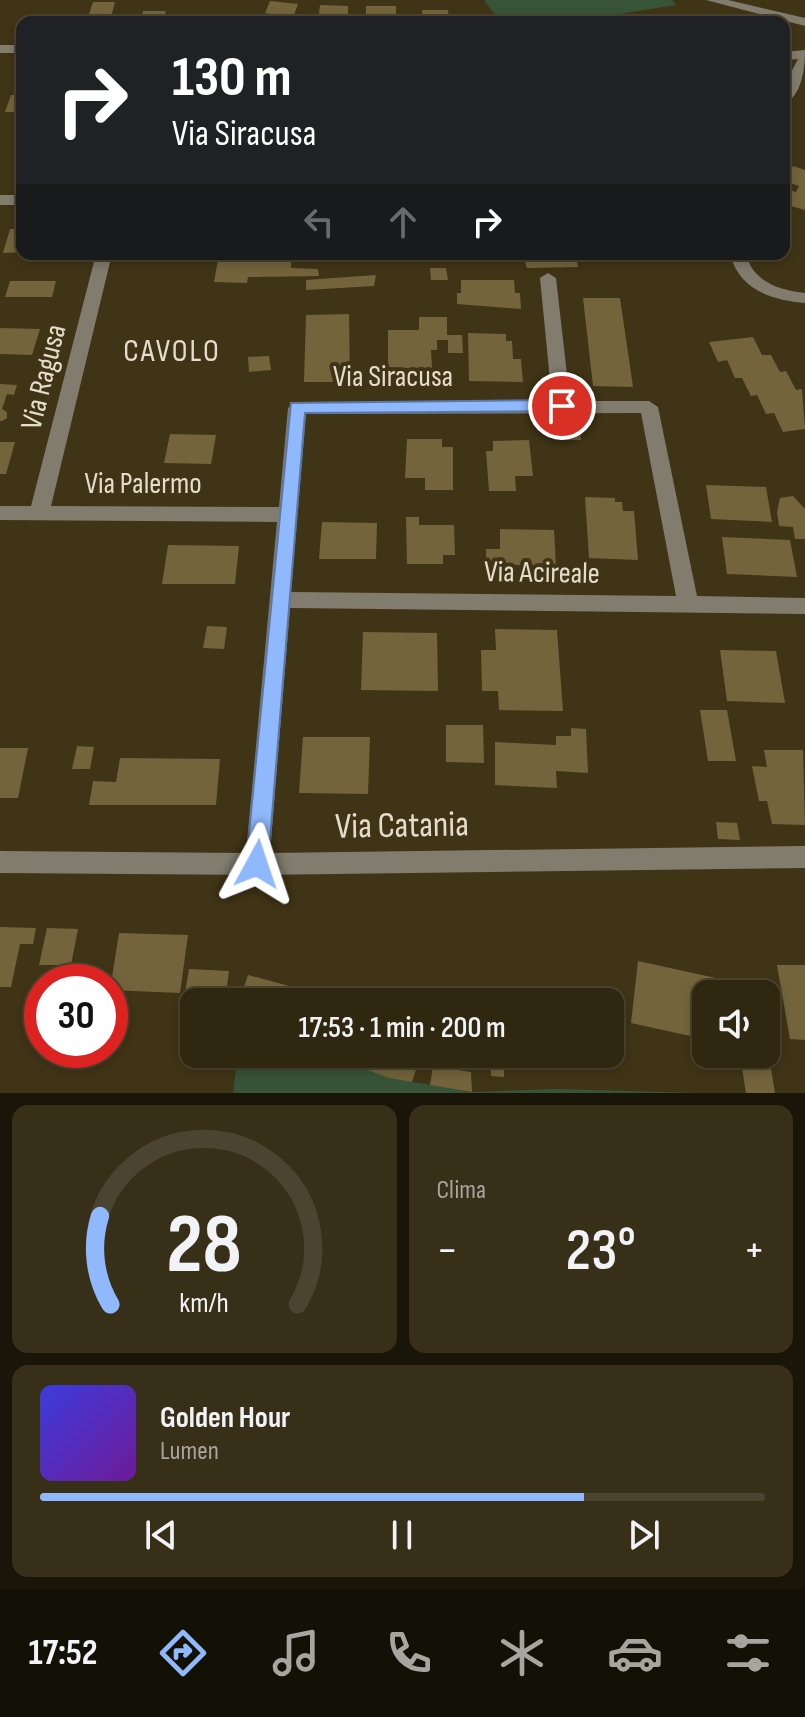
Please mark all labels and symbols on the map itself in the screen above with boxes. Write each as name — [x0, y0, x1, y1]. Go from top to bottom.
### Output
street label: Via Ragusa — [14, 321, 74, 433]
district label: CAVOLO — [123, 332, 221, 371]
street label: Via Siracusa — [333, 359, 453, 395]
pin — [528, 372, 596, 440]
street label: Via Palermo — [84, 466, 202, 502]
street label: Via Acireale — [484, 554, 600, 592]
street label: Via Catania — [335, 803, 469, 849]
position arrow — [215, 822, 299, 906]
speed limit sign: 30 — [24, 964, 128, 1068]

